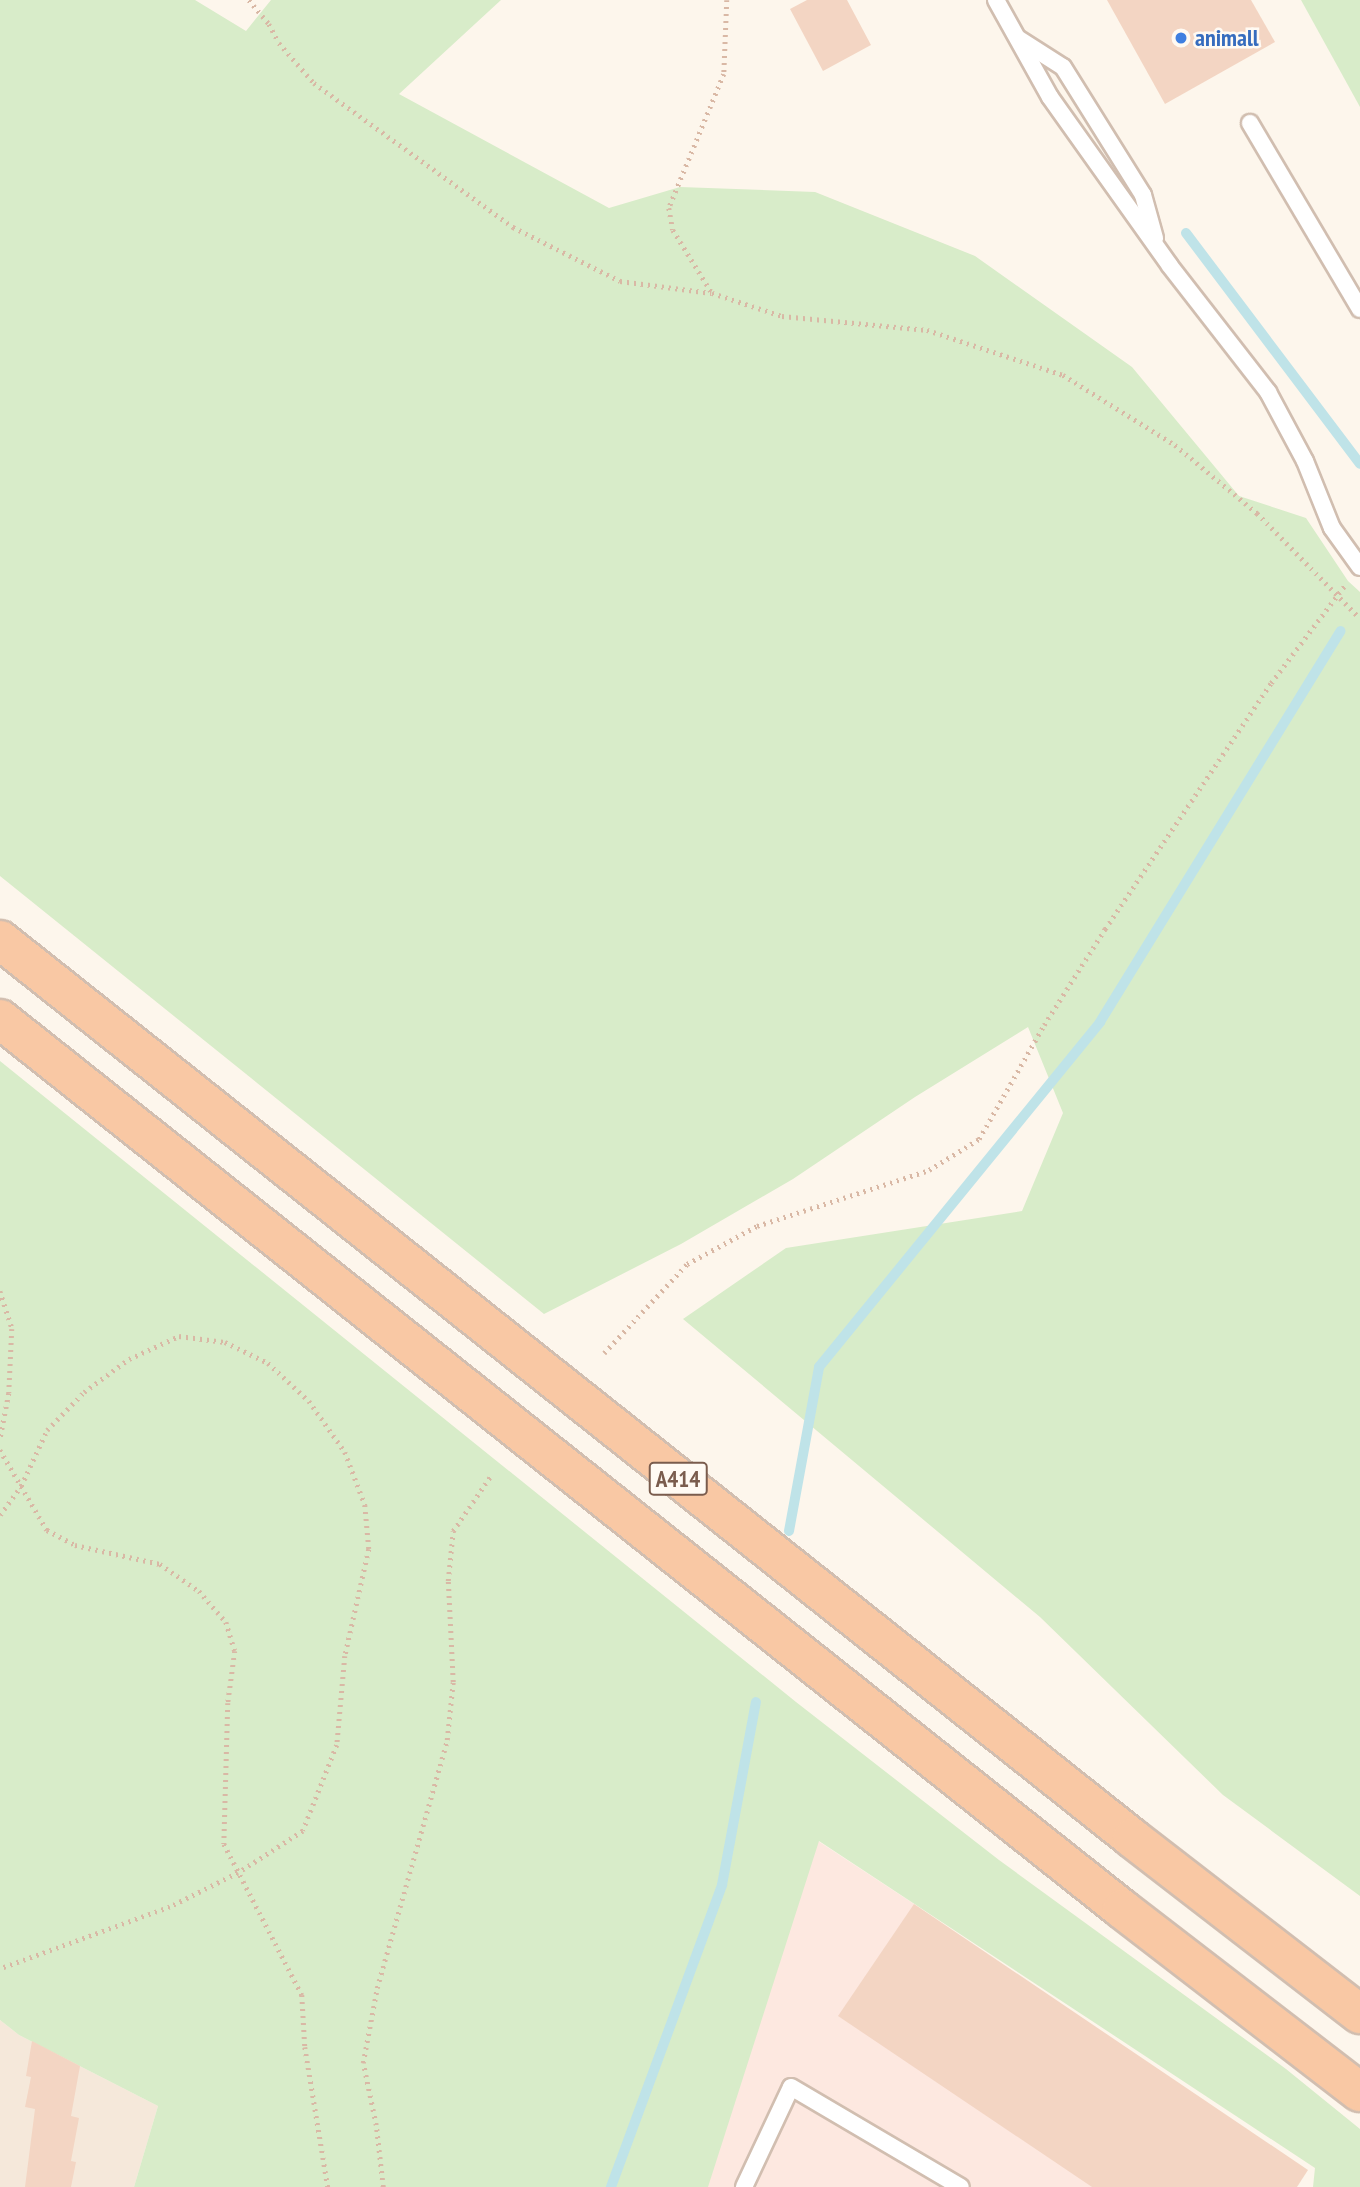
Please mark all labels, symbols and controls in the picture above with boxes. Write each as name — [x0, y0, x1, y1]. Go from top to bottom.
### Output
place label: animall — [1195, 24, 1259, 52]
marker: animall — [1173, 30, 1189, 46]
road number: A414 — [648, 1460, 708, 1498]

